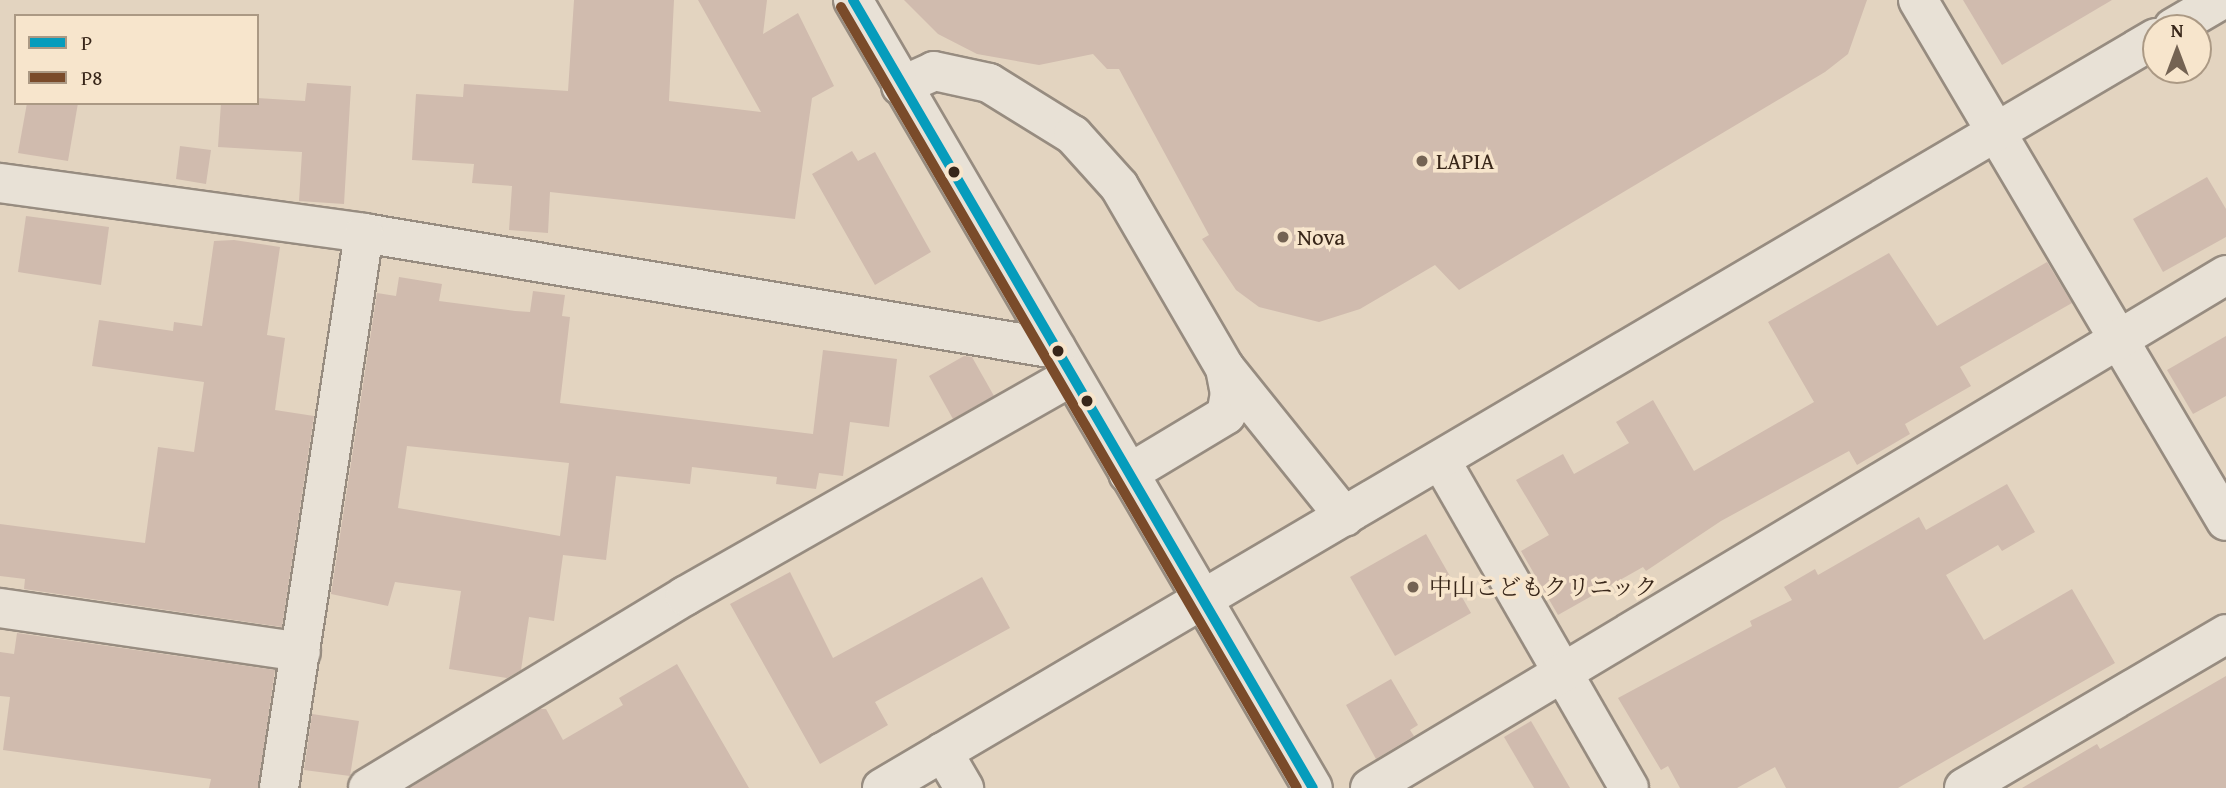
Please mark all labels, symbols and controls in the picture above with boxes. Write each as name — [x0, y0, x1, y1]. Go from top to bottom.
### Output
legend — [14, 14, 259, 105]
north arrow — [2142, 14, 2212, 84]
text: N — [2171, 16, 2183, 44]
text: P — [81, 27, 92, 58]
text: P8 — [81, 62, 102, 93]
place label: LAPIA — [1436, 147, 1495, 175]
marker: LAPIA — [1414, 153, 1430, 169]
unlabelled marker — [947, 165, 961, 179]
place label: Nova — [1297, 223, 1345, 251]
marker: Nova — [1275, 229, 1291, 245]
unlabelled marker — [1051, 344, 1065, 358]
unlabelled marker — [1080, 394, 1094, 408]
place label: 中山こどもクリニック — [1429, 573, 1659, 601]
marker: 中山こどもクリニック — [1403, 577, 1423, 597]

